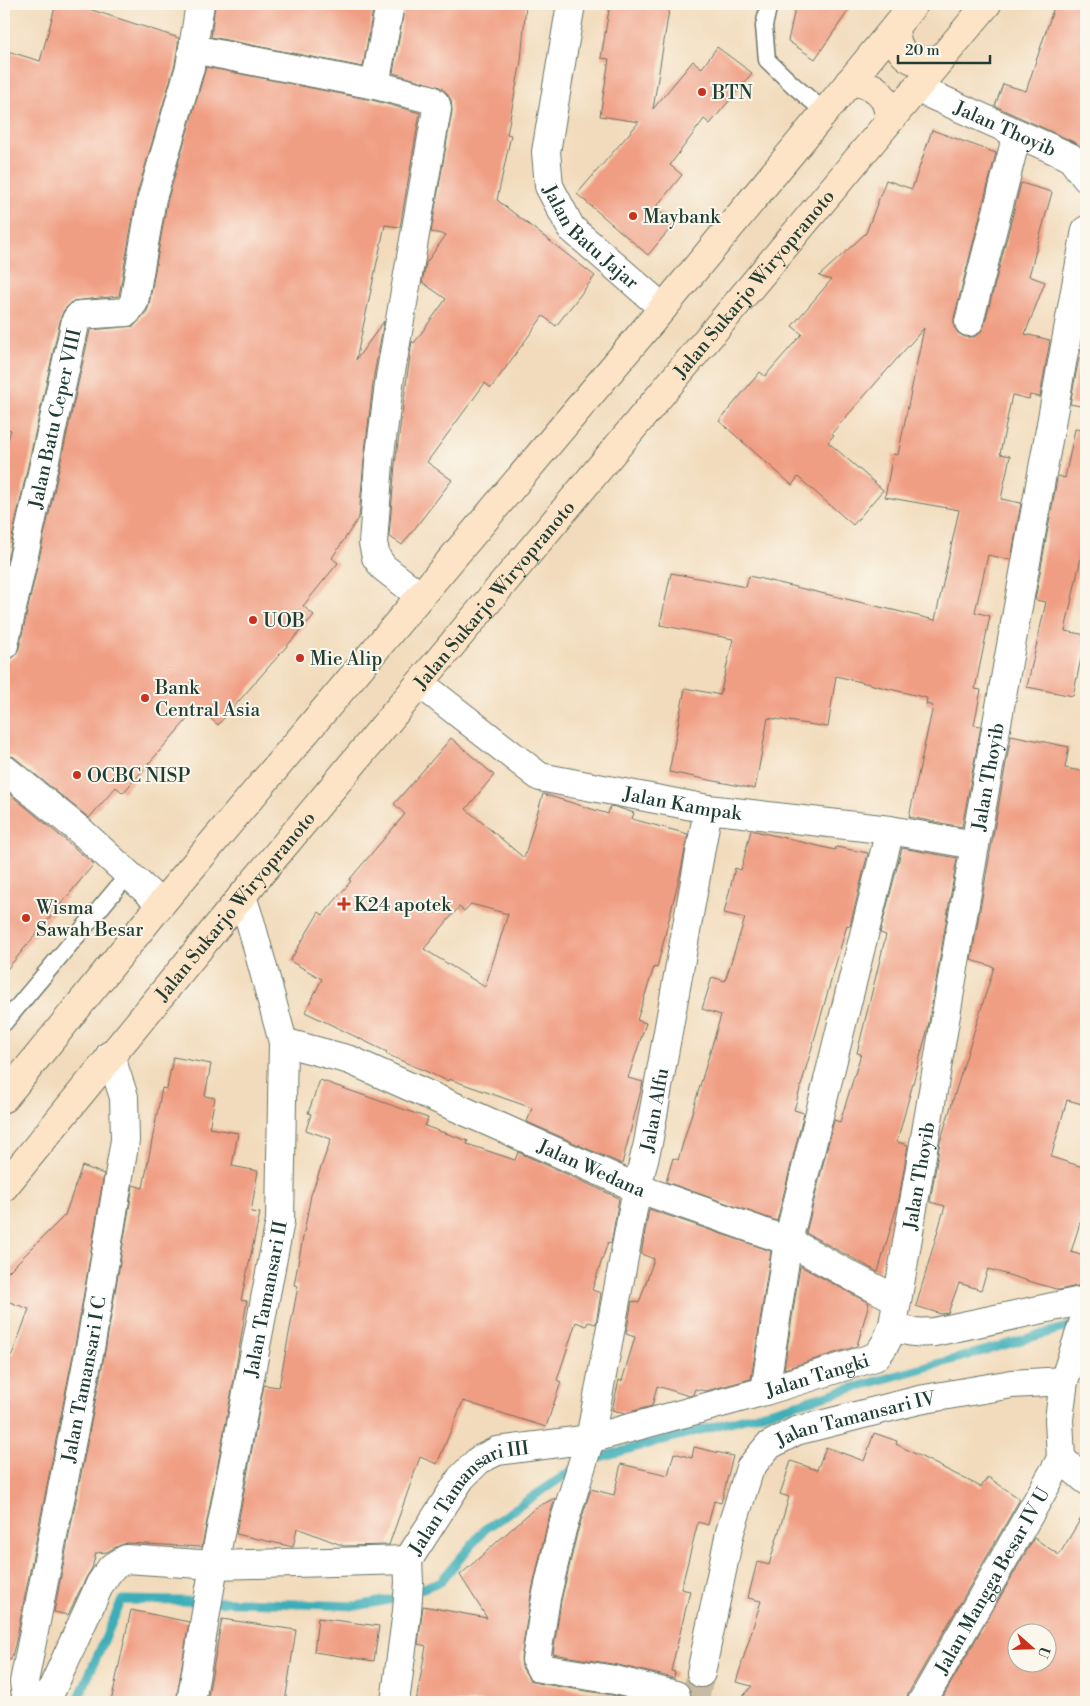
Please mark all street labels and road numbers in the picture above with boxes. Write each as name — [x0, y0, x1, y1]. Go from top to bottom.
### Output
street label: Jalan Thoyib — [949, 95, 1060, 162]
street label: Jalan Batu Jajar — [537, 180, 644, 295]
street label: Jalan Sukarjo Wiryopranoto — [668, 185, 840, 384]
street label: Jalan Batu Ceper VIII — [23, 327, 87, 512]
street label: Jalan Sukarjo Wiryopranoto — [408, 496, 580, 695]
street label: Jalan Thoyib — [967, 721, 1010, 834]
street label: Jalan Kampak — [620, 782, 744, 826]
street label: Jalan Sukarjo Wiryopranoto — [150, 807, 321, 1007]
street label: Jalan Alfu — [635, 1066, 674, 1155]
street label: Jalan Thoyib — [898, 1120, 941, 1233]
street label: Jalan Wedana — [533, 1134, 649, 1203]
street label: Jalan Tamansari II — [239, 1219, 293, 1380]
street label: Jalan Tamansari I C — [57, 1294, 112, 1465]
street label: Jalan Tangki — [762, 1348, 872, 1403]
street label: Jalan Tamansari IV — [771, 1386, 938, 1453]
street label: Jalan Tamansari III — [403, 1436, 530, 1560]
street label: Jalan Mangga Besar IV U — [928, 1484, 1054, 1678]

